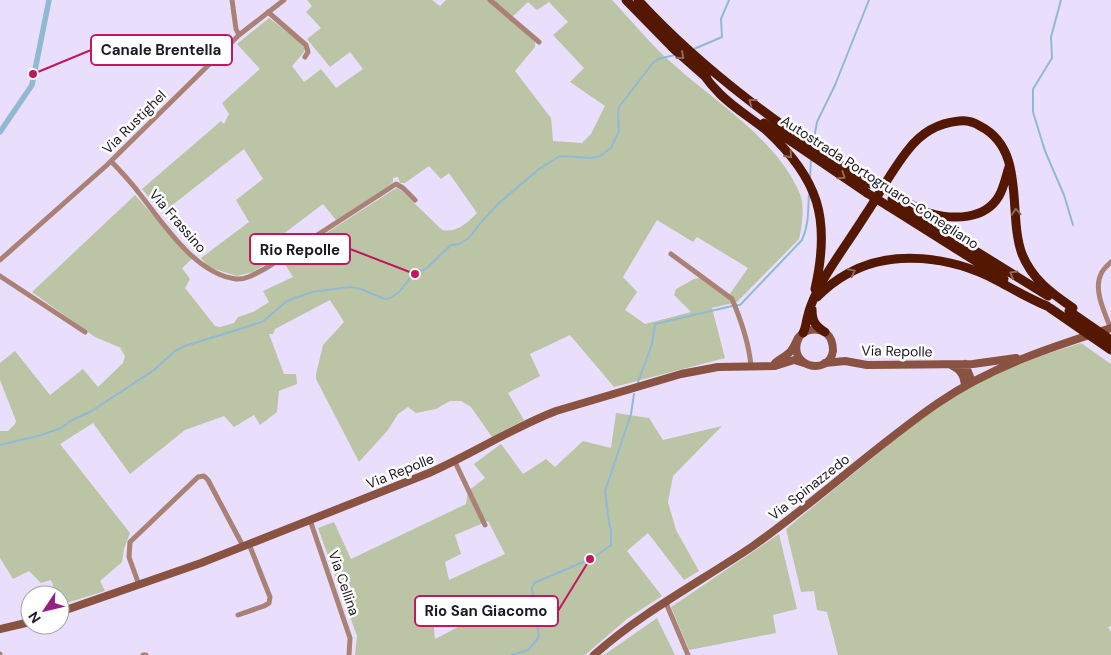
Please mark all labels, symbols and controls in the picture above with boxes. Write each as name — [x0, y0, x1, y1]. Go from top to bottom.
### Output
callout: Canale Brentella — [91, 35, 232, 65]
text: Canale Brentella — [101, 40, 221, 60]
one-way arrow — [676, 50, 685, 59]
street label: Via Rustighel — [98, 86, 170, 158]
one-way arrow — [749, 100, 758, 108]
street label: Autostrada Portogruaro-Conegliano — [778, 111, 982, 253]
one-way arrow — [783, 149, 792, 158]
one-way arrow — [837, 170, 846, 180]
street label: Via Frassino — [146, 186, 210, 256]
one-way arrow — [1010, 207, 1021, 215]
callout: Rio Repolle — [250, 234, 350, 264]
text: Rio Repolle — [260, 240, 340, 260]
one-way arrow — [847, 268, 856, 278]
one-way arrow — [1010, 271, 1019, 281]
street label: Via Repolle — [861, 341, 933, 361]
street label: Via Repolle — [364, 449, 436, 493]
street label: Via Spinazzedo — [765, 450, 853, 524]
street label: Via Cellina — [325, 548, 363, 618]
north arrow — [20, 585, 70, 635]
callout: Rio San Giacomo — [415, 596, 558, 626]
text: Rio San Giacomo — [425, 601, 547, 621]
text: N — [24, 608, 45, 627]

